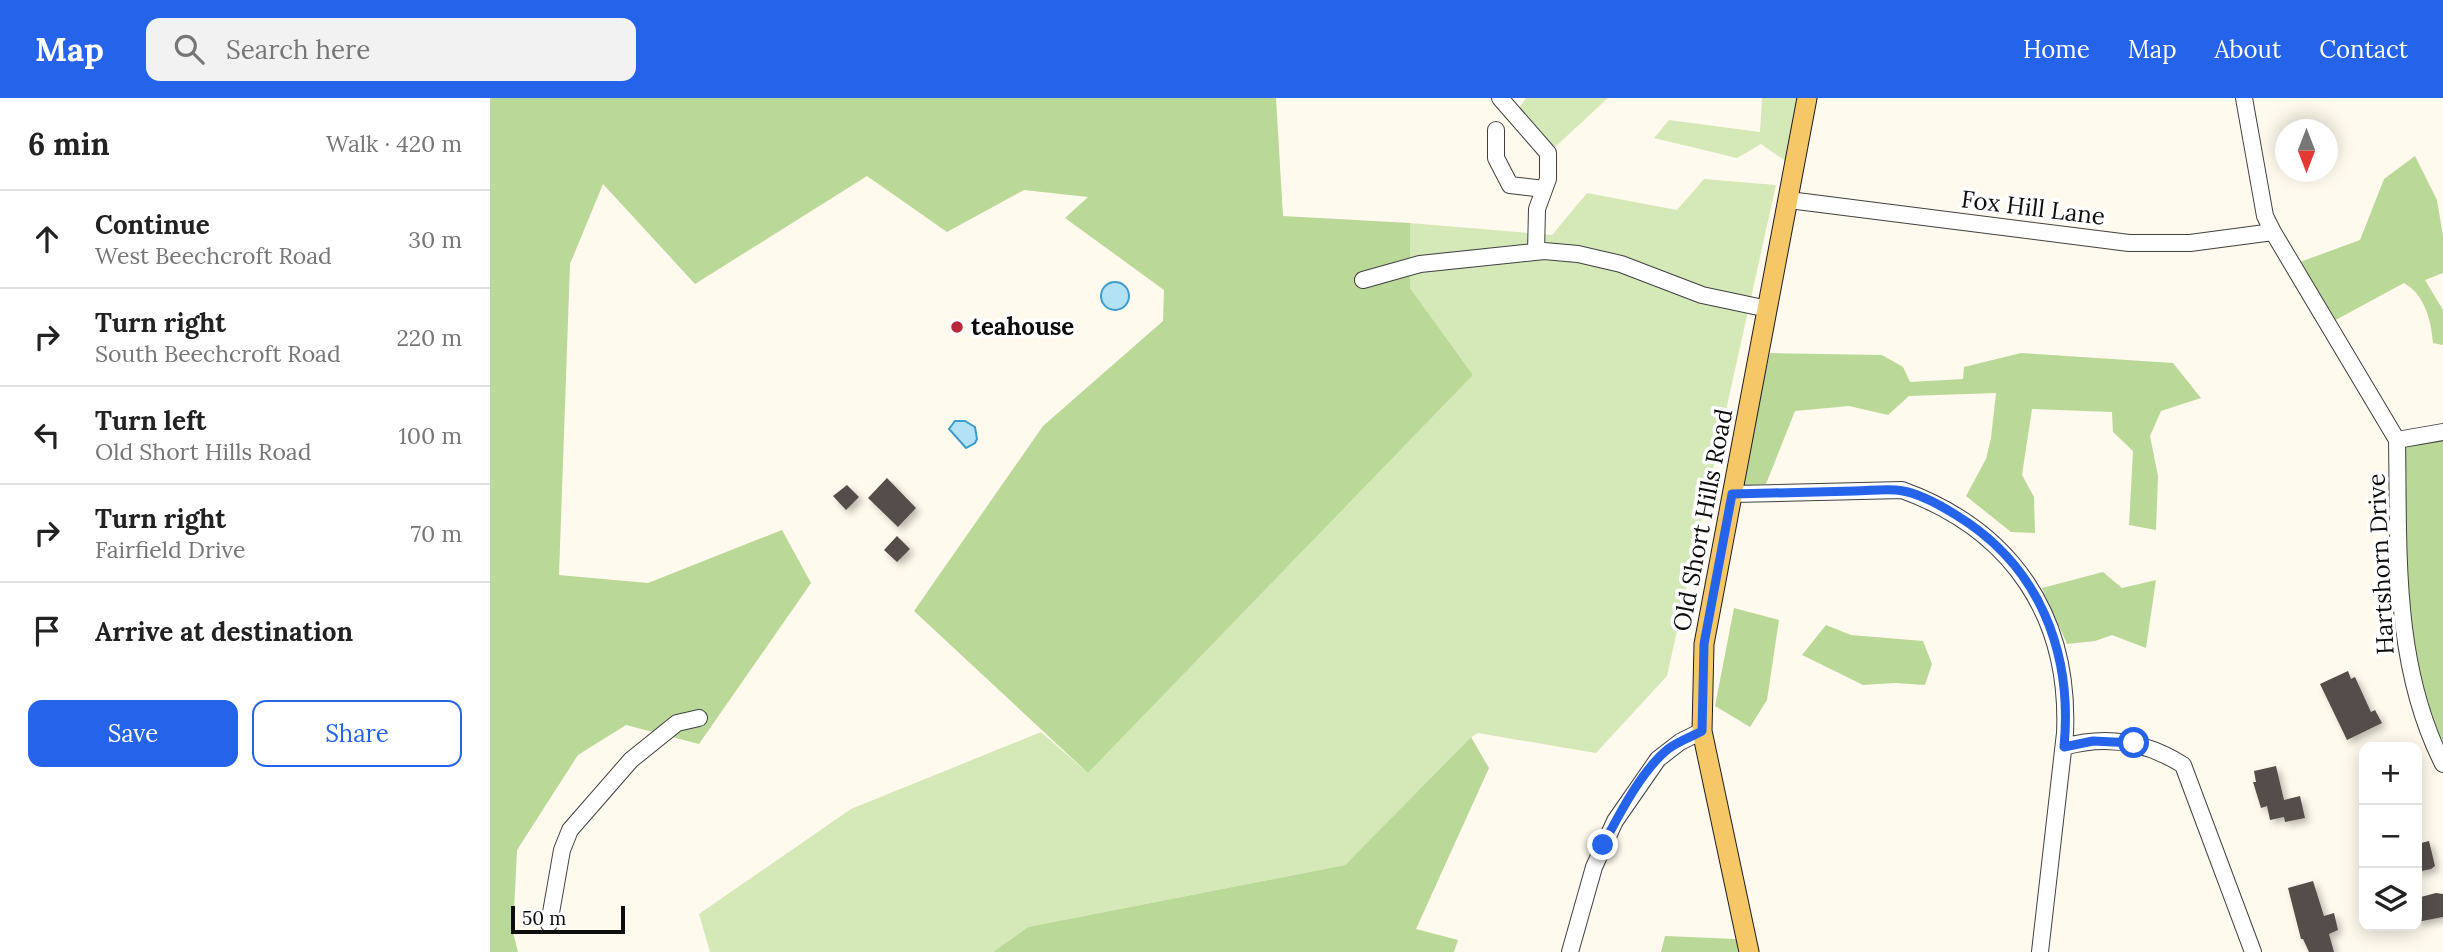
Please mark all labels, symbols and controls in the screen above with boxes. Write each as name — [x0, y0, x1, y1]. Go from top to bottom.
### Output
search box — [146, 18, 636, 81]
text: Map — [35, 28, 104, 70]
icon: search — [170, 30, 208, 68]
text: Search here — [226, 33, 370, 66]
text: Home — [2023, 34, 2090, 65]
text: Map — [2128, 34, 2177, 65]
text: About — [2215, 34, 2281, 65]
text: Contact — [2319, 34, 2408, 65]
north arrow — [2275, 119, 2338, 182]
text: 6 min — [28, 125, 110, 163]
text: Walk · 420 m — [326, 129, 462, 158]
street label: Fox Hill Lane — [1959, 183, 2107, 232]
text: Continue — [95, 208, 210, 241]
icon: ahead — [28, 220, 66, 258]
text: 30 m — [408, 225, 462, 254]
text: West Beechcroft Road — [95, 241, 332, 270]
text: Turn right — [95, 306, 226, 339]
place label: teahouse — [971, 311, 1074, 342]
icon: right — [28, 318, 66, 356]
marker: teahouse — [949, 319, 965, 335]
text: 220 m — [396, 323, 462, 352]
text: South Beechcroft Road — [95, 339, 341, 368]
text: Turn left — [95, 404, 206, 437]
street label: Old Short Hills Road — [1666, 406, 1739, 634]
icon: left — [28, 416, 66, 454]
text: 100 m — [398, 421, 462, 450]
text: Old Short Hills Road — [95, 437, 311, 466]
street label: Hartshorn Drive — [2360, 473, 2401, 656]
text: Turn right — [95, 502, 226, 535]
icon: right — [28, 514, 66, 552]
text: 70 m — [411, 519, 462, 548]
text: Fairfield Drive — [95, 535, 245, 564]
icon: arrive — [28, 612, 66, 650]
text: Arrive at destination — [95, 615, 353, 648]
button: Save — [28, 700, 238, 767]
button: Share — [252, 700, 462, 767]
route start — [2118, 727, 2149, 758]
map controls — [2359, 742, 2422, 931]
button: + — [2359, 742, 2422, 805]
button: − — [2359, 805, 2422, 868]
route end — [1587, 829, 1618, 860]
button: layers — [2359, 868, 2422, 931]
scale bar — [511, 903, 625, 935]
text: 50 m — [522, 906, 566, 930]

